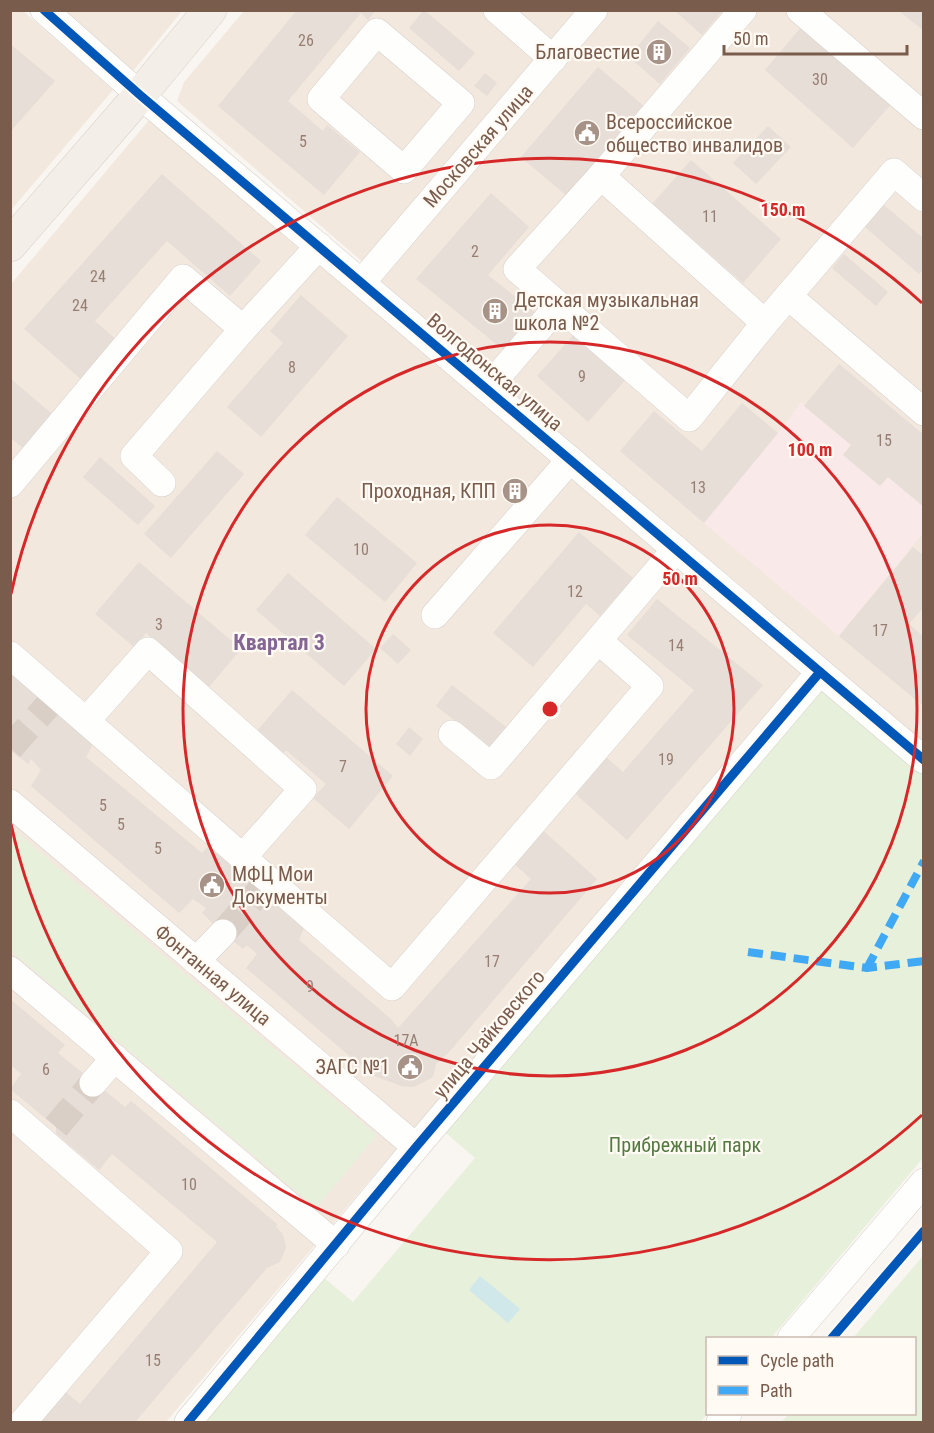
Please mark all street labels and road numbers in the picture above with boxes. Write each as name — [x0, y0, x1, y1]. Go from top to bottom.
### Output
street label: Московская улица — [418, 80, 538, 212]
street label: Волгодонская улица — [422, 308, 568, 436]
street label: Фонтанная улица — [150, 919, 276, 1031]
street label: улица Чайковского — [428, 965, 550, 1103]

